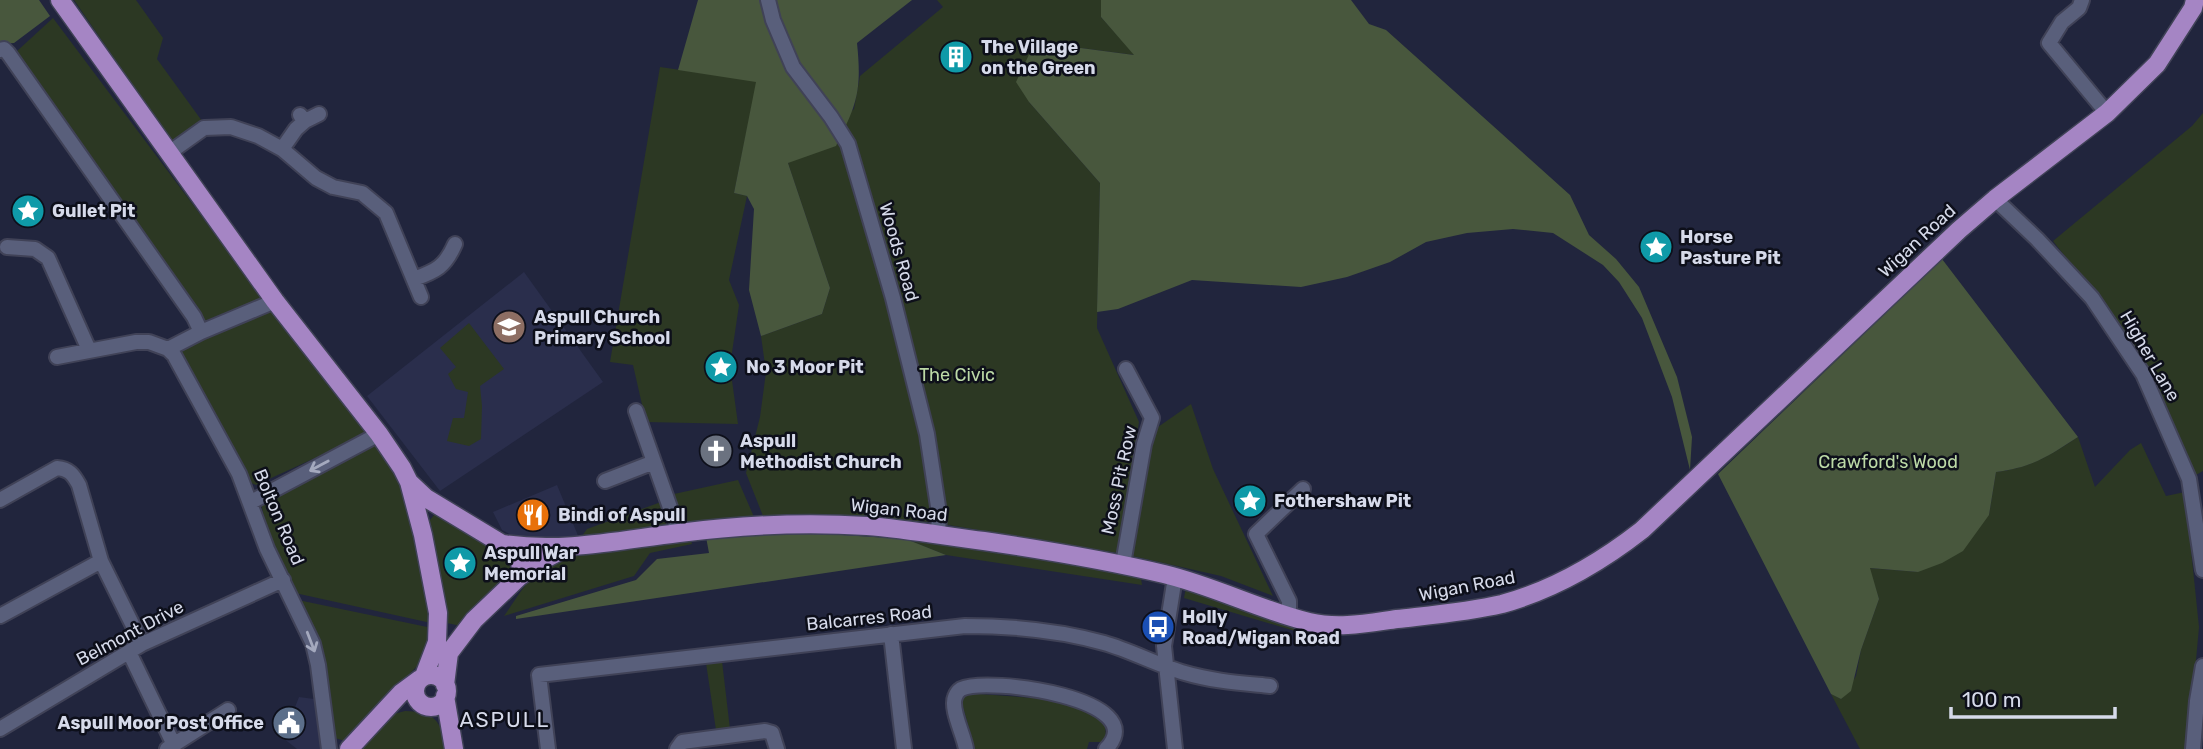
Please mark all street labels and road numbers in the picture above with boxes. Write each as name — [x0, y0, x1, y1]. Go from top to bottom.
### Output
street label: Woods Road — [874, 200, 924, 304]
street label: Wigan Road — [1874, 200, 1960, 282]
street label: Higher Lane — [2115, 307, 2185, 405]
street label: Moss Pit Row — [1097, 423, 1141, 537]
street label: Bolton Road — [249, 466, 309, 568]
street label: Wigan Road — [849, 494, 949, 526]
street label: Wigan Road — [1417, 566, 1517, 606]
street label: Belmont Drive — [73, 596, 187, 670]
street label: Balcarres Road — [805, 600, 933, 636]

